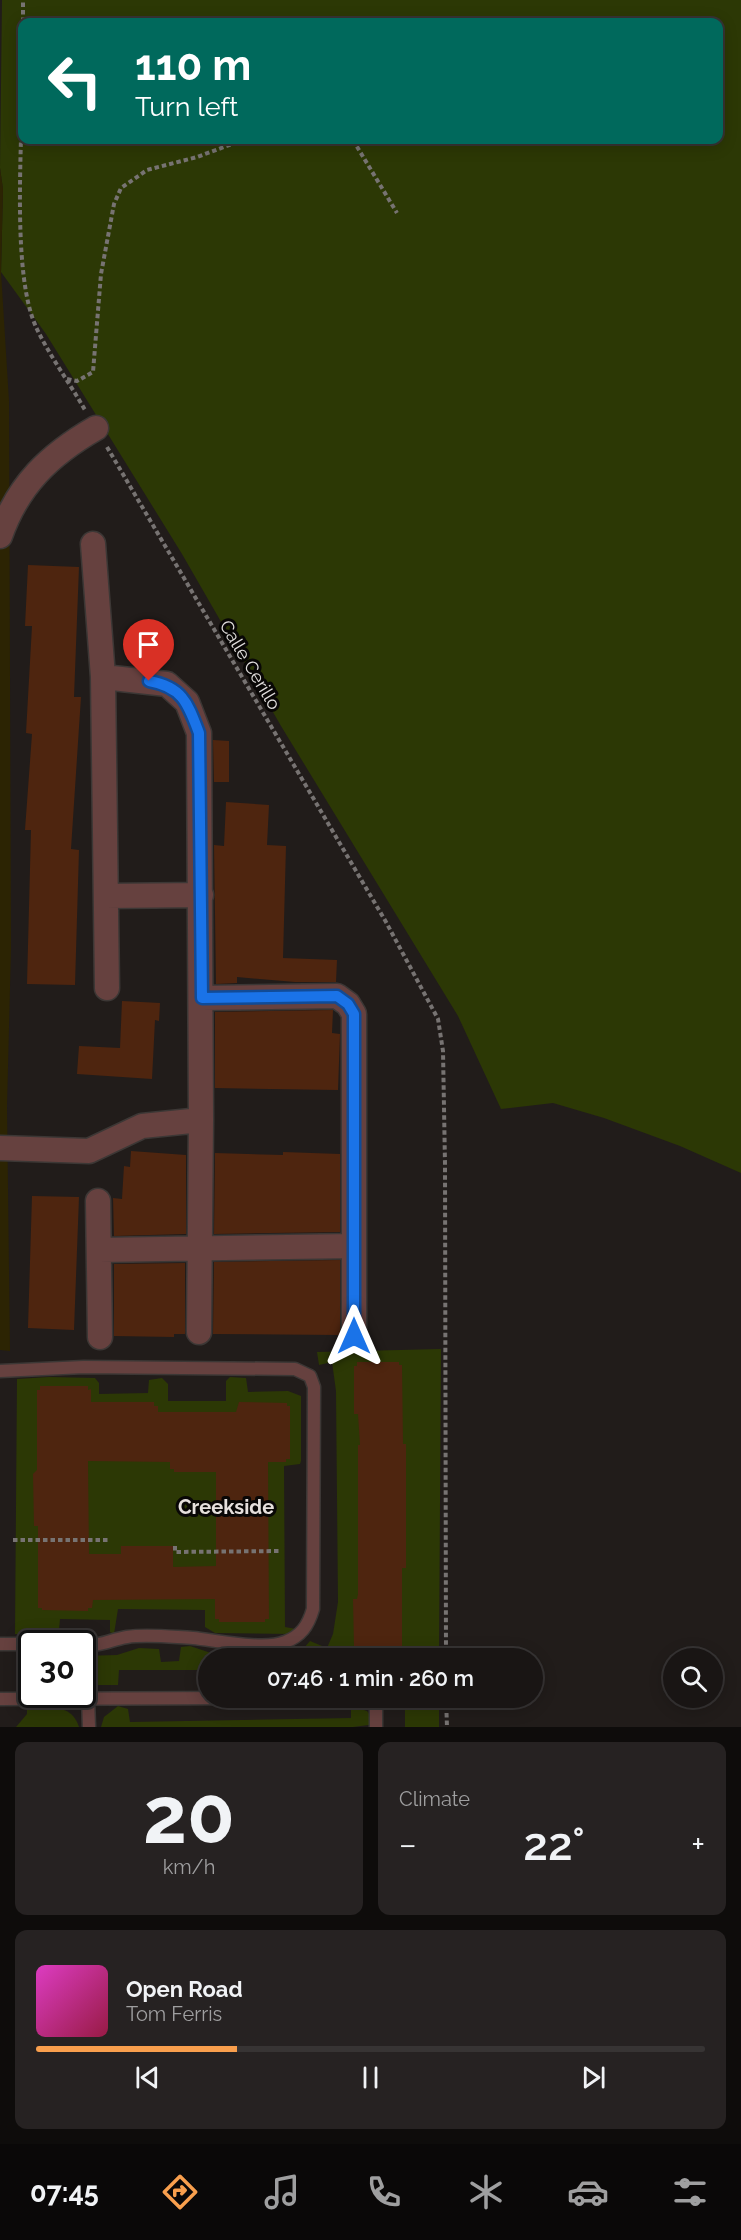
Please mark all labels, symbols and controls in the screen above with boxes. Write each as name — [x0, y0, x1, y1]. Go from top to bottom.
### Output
text: 110 m — [135, 41, 251, 90]
icon: left — [36, 42, 114, 120]
text: Turn left — [135, 91, 238, 122]
street label: Calle Cerillo — [215, 616, 286, 714]
pin — [123, 619, 174, 681]
icon: arrive — [132, 628, 165, 661]
position arrow — [322, 1304, 386, 1368]
district label: Creekside — [178, 1495, 274, 1519]
speed limit sign: 30 — [18, 1630, 96, 1708]
map controls — [663, 1648, 723, 1708]
button: search — [663, 1648, 723, 1708]
text: 07:46 · 1 min · 260 m — [267, 1665, 474, 1691]
text: 20 — [143, 1770, 235, 1861]
text: Climate — [399, 1787, 470, 1811]
text: 22° — [523, 1818, 585, 1871]
text: − — [399, 1825, 417, 1864]
text: + — [691, 1825, 705, 1864]
text: km/h — [163, 1855, 215, 1879]
text: Open Road — [126, 1976, 243, 2002]
text: Tom Ferris — [126, 2002, 222, 2026]
icon: previous — [131, 2061, 164, 2094]
icon: pause — [354, 2061, 387, 2094]
icon: next — [577, 2061, 610, 2094]
icon: directions — [159, 2171, 201, 2213]
icon: music — [261, 2171, 303, 2213]
icon: phone — [363, 2171, 405, 2213]
icon: climate — [465, 2171, 507, 2213]
icon: car — [567, 2171, 609, 2213]
icon: filters — [669, 2171, 711, 2213]
text: 07:45 — [30, 2177, 99, 2208]

